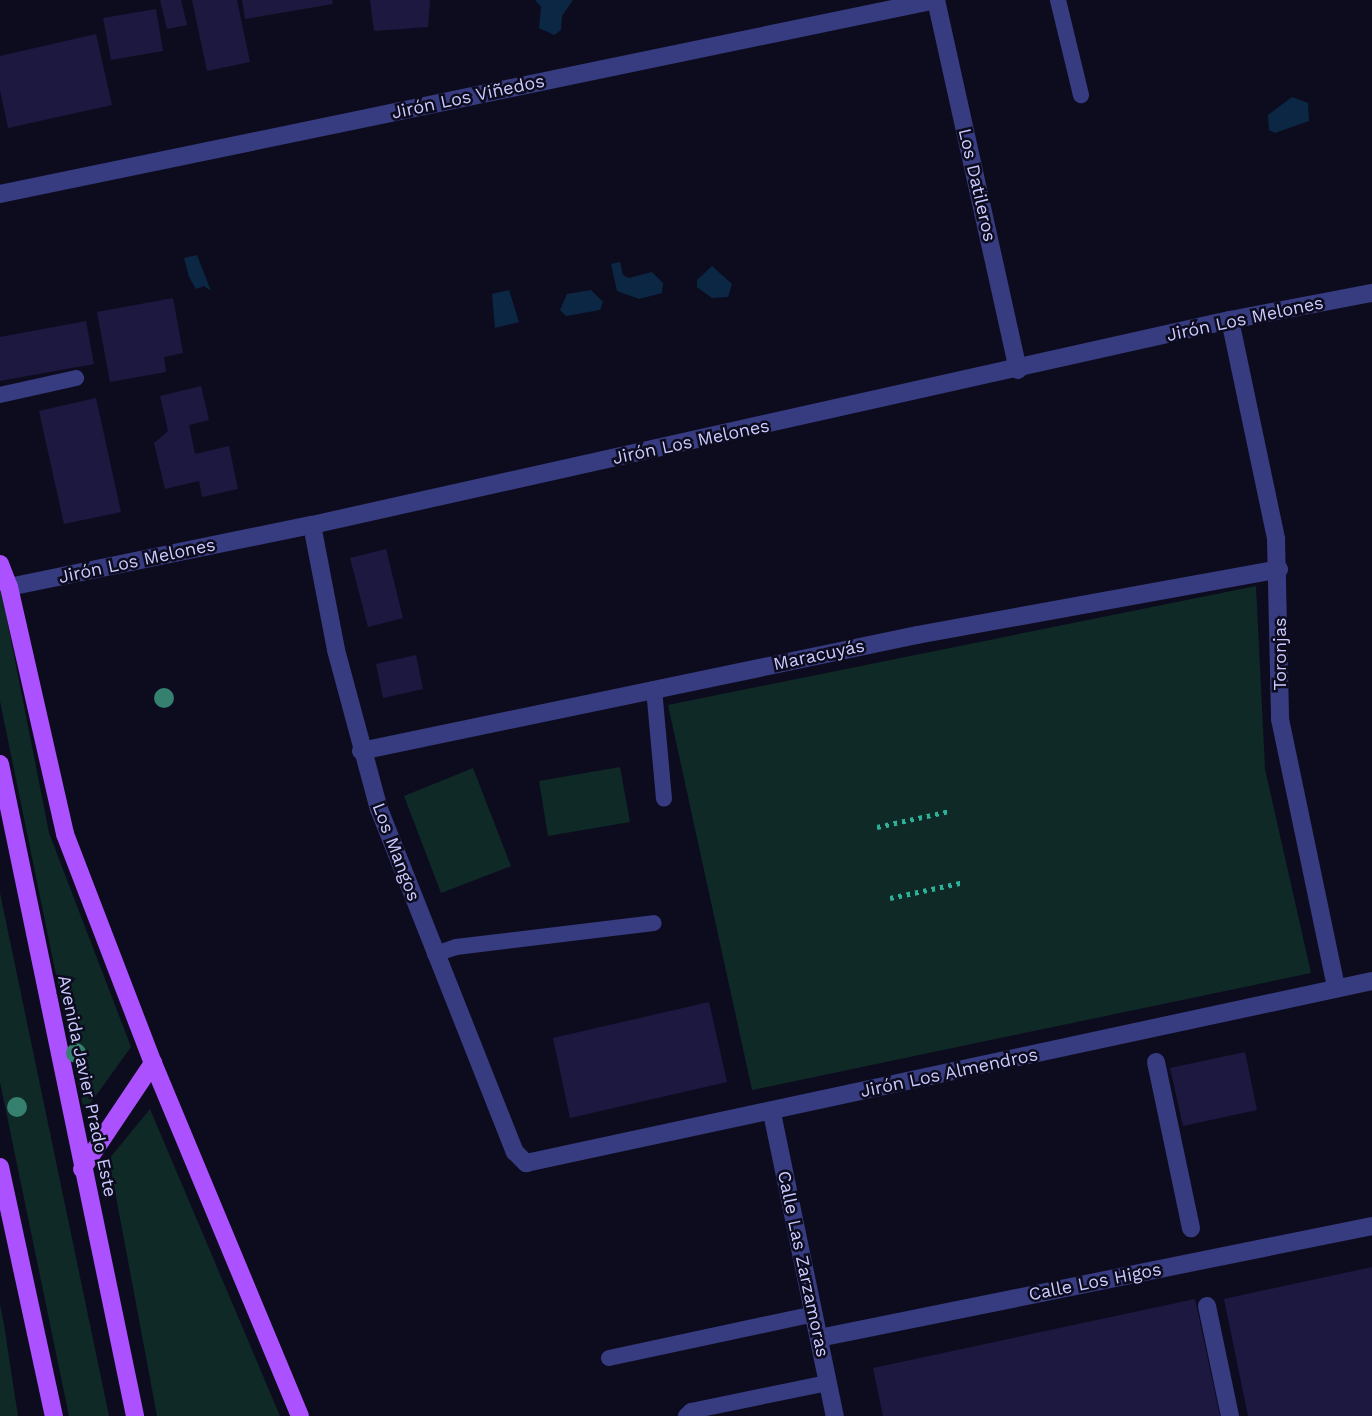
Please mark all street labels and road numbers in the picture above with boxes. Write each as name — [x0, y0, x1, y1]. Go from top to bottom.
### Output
street label: Jirón Los Viñedos — [389, 70, 547, 124]
street label: Los Datileros — [954, 126, 1000, 244]
street label: Jirón Los Melones — [1165, 292, 1325, 346]
street label: Jirón Los Melones — [611, 415, 771, 469]
street label: Jirón Los Melones — [57, 534, 217, 588]
street label: Toronjas — [1269, 617, 1291, 691]
street label: Maracuyás — [771, 635, 867, 675]
street label: Los Mangos — [367, 800, 425, 904]
street label: Avenida Javier Prado Este — [53, 972, 121, 1200]
street label: Jirón Los Almendros — [858, 1044, 1040, 1102]
street label: Calle Las Zarzamoras — [773, 1169, 833, 1359]
street label: Calle Los Higos — [1027, 1259, 1163, 1305]

